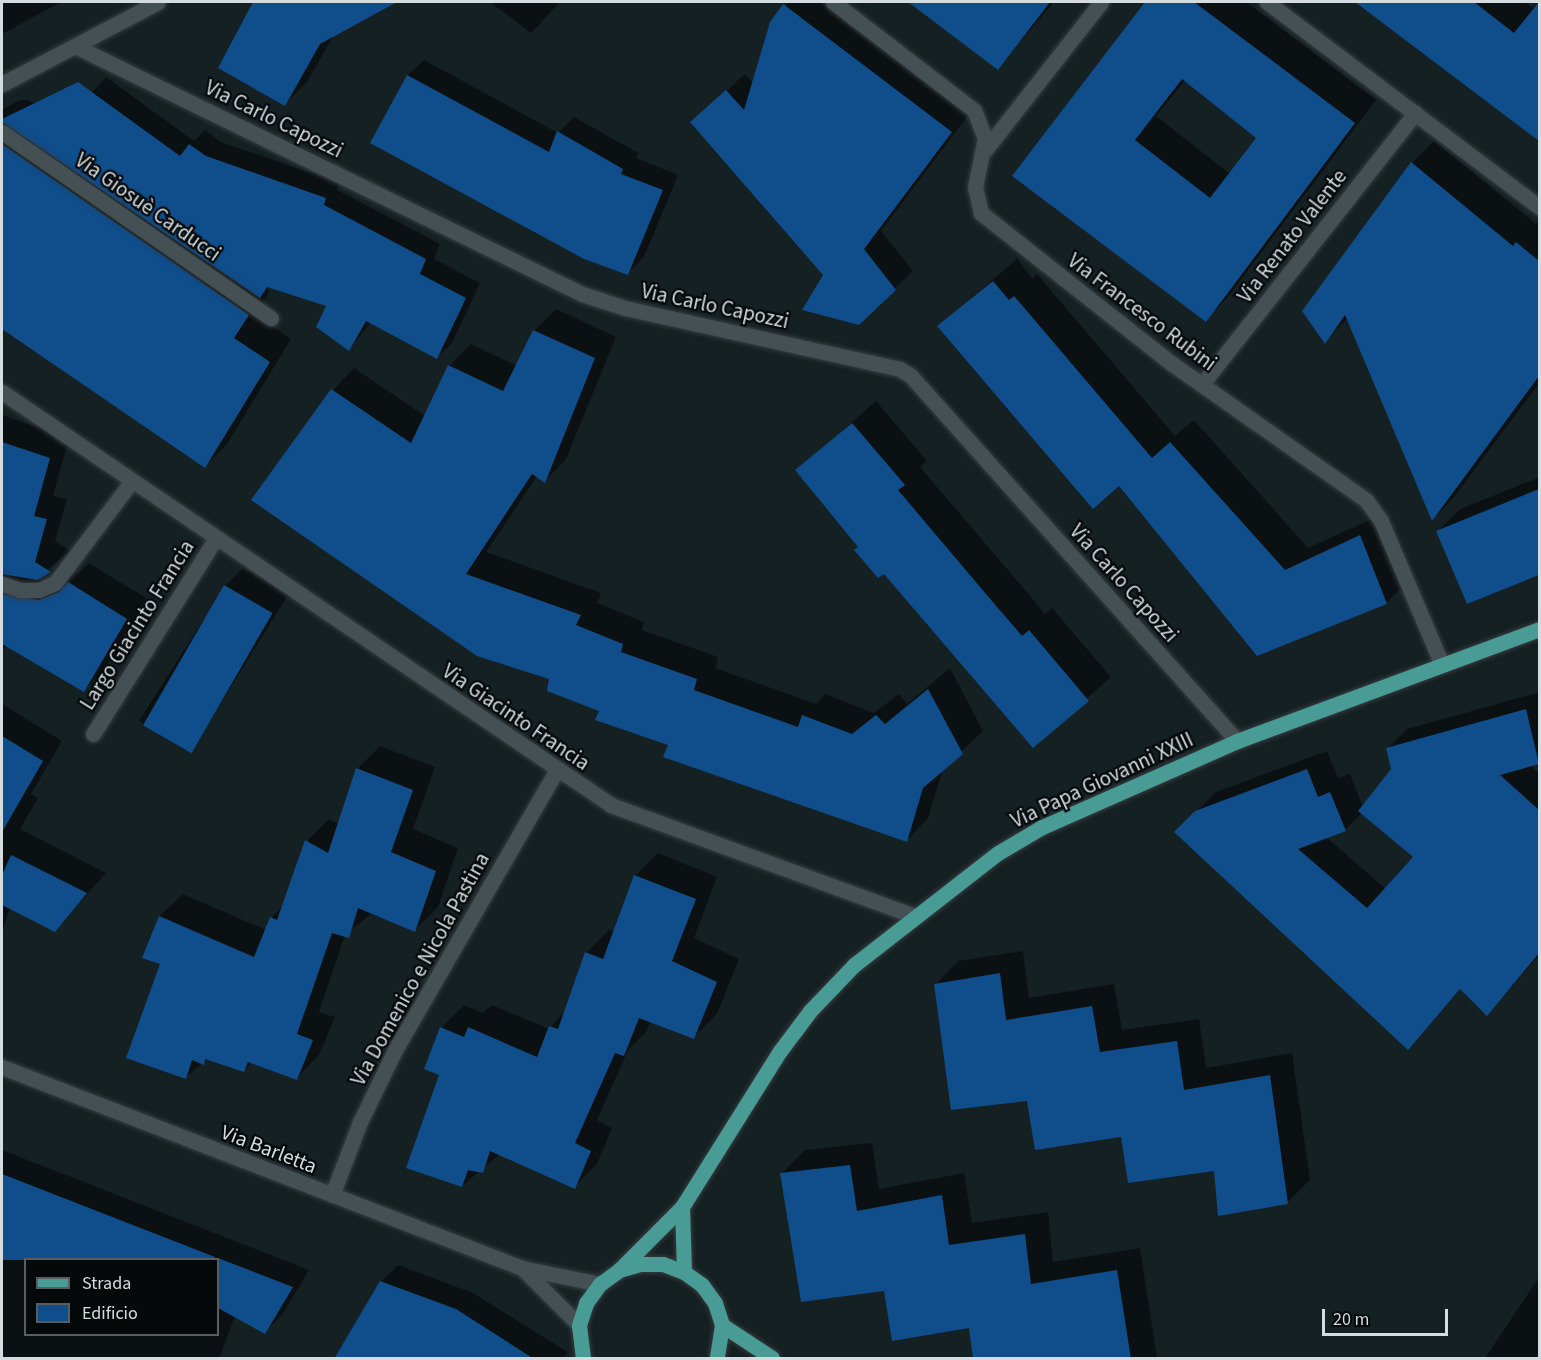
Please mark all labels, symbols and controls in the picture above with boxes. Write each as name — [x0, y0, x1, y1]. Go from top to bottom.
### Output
street label: Via Carlo Capozzi — [201, 75, 347, 163]
street label: Via Giosuè Carducci — [70, 147, 226, 267]
street label: Via Renato Valente — [1232, 164, 1352, 308]
street label: Via Francesco Rubini — [1063, 248, 1221, 376]
street label: Via Carlo Capozzi — [639, 278, 791, 334]
street label: Via Carlo Capozzi — [1064, 519, 1184, 647]
street label: Largo Giacinto Francia — [75, 536, 199, 714]
street label: Via Giacinto Francia — [438, 658, 594, 776]
street label: Via Papa Giovanni XXIII — [1007, 727, 1197, 833]
street label: Via Domenico e Nicola Pastina — [345, 848, 495, 1090]
street label: Via Barletta — [218, 1119, 320, 1179]
legend — [24, 1258, 219, 1336]
text: Strada — [82, 1271, 131, 1296]
scale bar — [1325, 1297, 1451, 1335]
text: Edificio — [82, 1301, 138, 1326]
text: 20 m — [1333, 1307, 1369, 1332]

